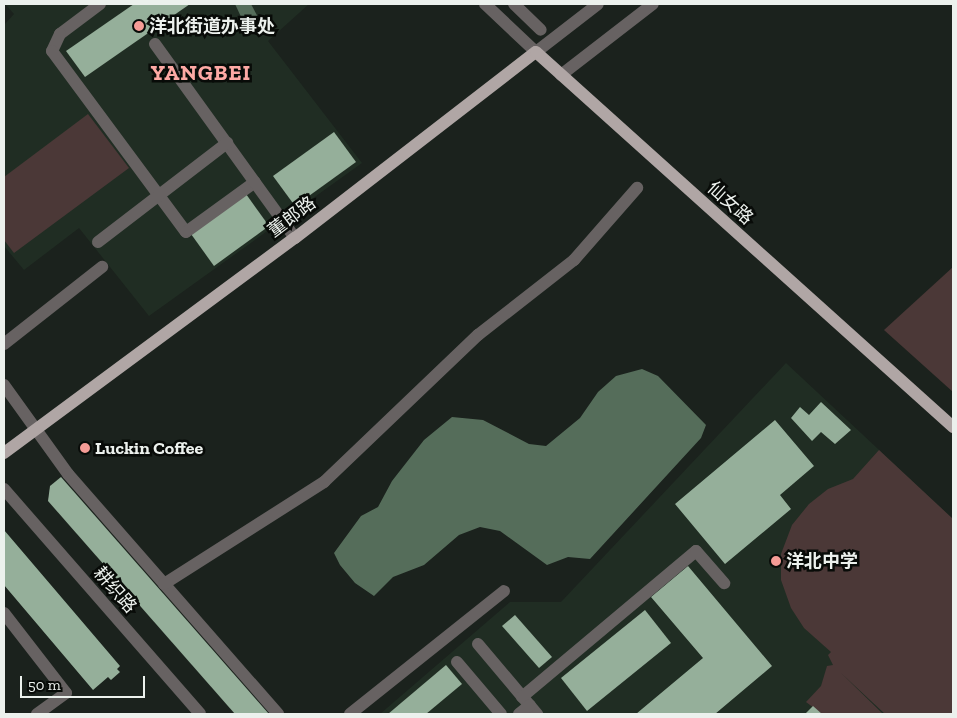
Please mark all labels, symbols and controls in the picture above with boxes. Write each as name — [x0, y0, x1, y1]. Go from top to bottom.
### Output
place label: 洋北街道办事处 — [149, 15, 275, 37]
marker: 洋北街道办事处 — [133, 20, 145, 32]
district label: YANGBEI — [150, 60, 252, 86]
street label: 仙女路 — [703, 177, 757, 229]
street label: 董郎路 — [264, 192, 320, 242]
place label: Luckin Coffee — [95, 437, 203, 459]
marker: Luckin Coffee — [79, 442, 91, 454]
place label: 洋北中学 — [786, 550, 858, 572]
marker: 洋北中学 — [770, 555, 782, 567]
street label: 耕织路 — [89, 563, 141, 617]
scale bar — [22, 666, 148, 698]
text: 50 m — [28, 676, 61, 694]

